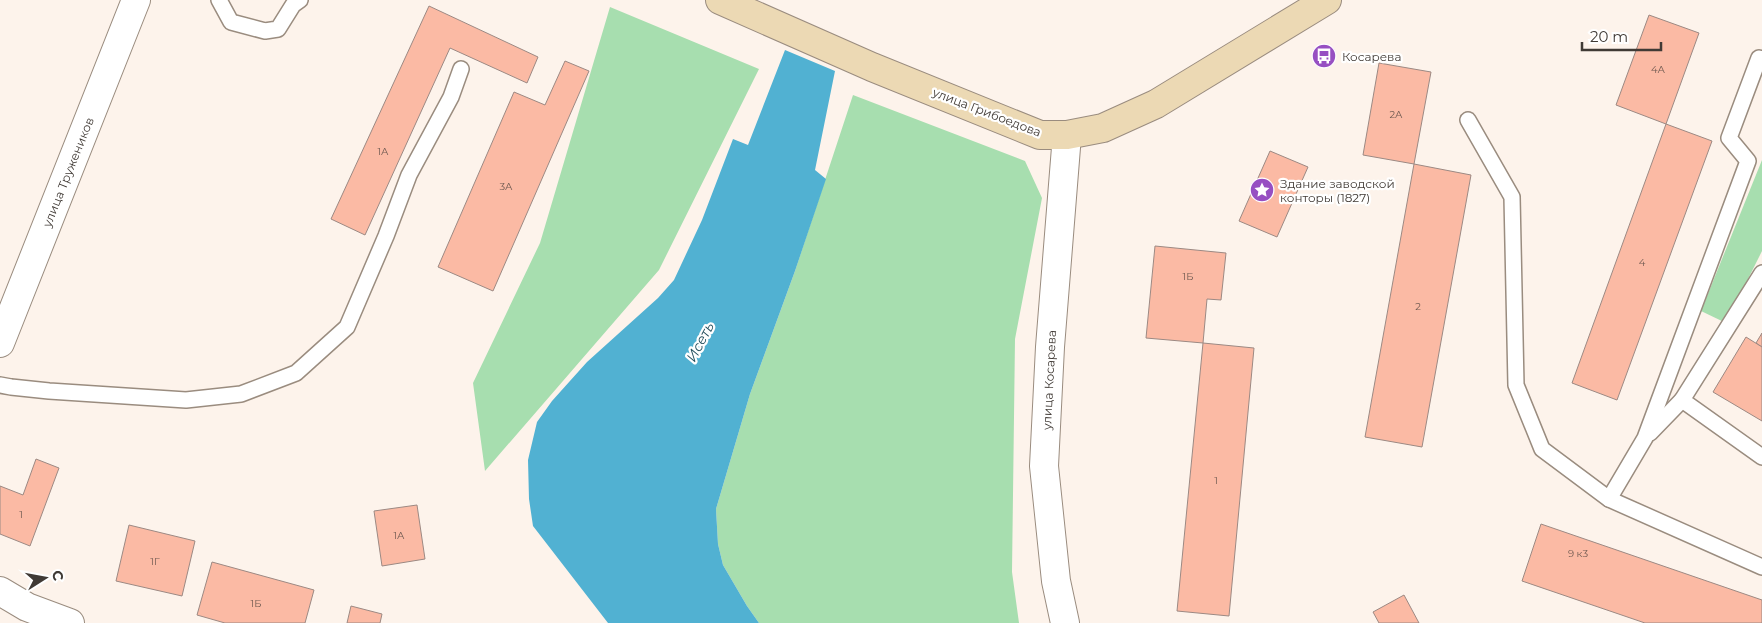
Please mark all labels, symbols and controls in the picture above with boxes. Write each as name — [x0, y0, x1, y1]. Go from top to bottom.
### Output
scale bar — [1582, 20, 1661, 52]
text: 20 m — [1590, 27, 1628, 46]
bus stop icon: Косарева — [1311, 43, 1337, 69]
place label: Косарева — [1342, 49, 1401, 64]
house number: 4А — [1651, 63, 1666, 76]
street label: улица Грибоедова — [930, 84, 1043, 140]
house number: 2А — [1389, 108, 1403, 121]
street label: улица Тружеников — [39, 115, 97, 230]
house number: 1А — [377, 145, 389, 158]
place label: Здание заводской конторы (1827) — [1280, 176, 1395, 205]
place icon: Здание заводской конторы (1827) — [1249, 177, 1275, 203]
house number: 3А — [499, 180, 513, 193]
house number: 4 — [1639, 256, 1646, 269]
house number: 1Б — [1183, 270, 1193, 283]
house number: 2 — [1415, 300, 1421, 313]
water label: Исеть — [682, 319, 718, 365]
street label: улица Косарева — [1039, 330, 1059, 431]
house number: 1 — [1214, 474, 1218, 487]
house number: 1 — [19, 508, 23, 521]
house number: 1А — [393, 529, 405, 542]
house number: 9 к3 — [1568, 547, 1588, 560]
north arrow — [20, 553, 70, 603]
house number: 1Г — [150, 555, 160, 568]
text: С — [48, 569, 68, 582]
house number: 1Б — [251, 597, 261, 610]

